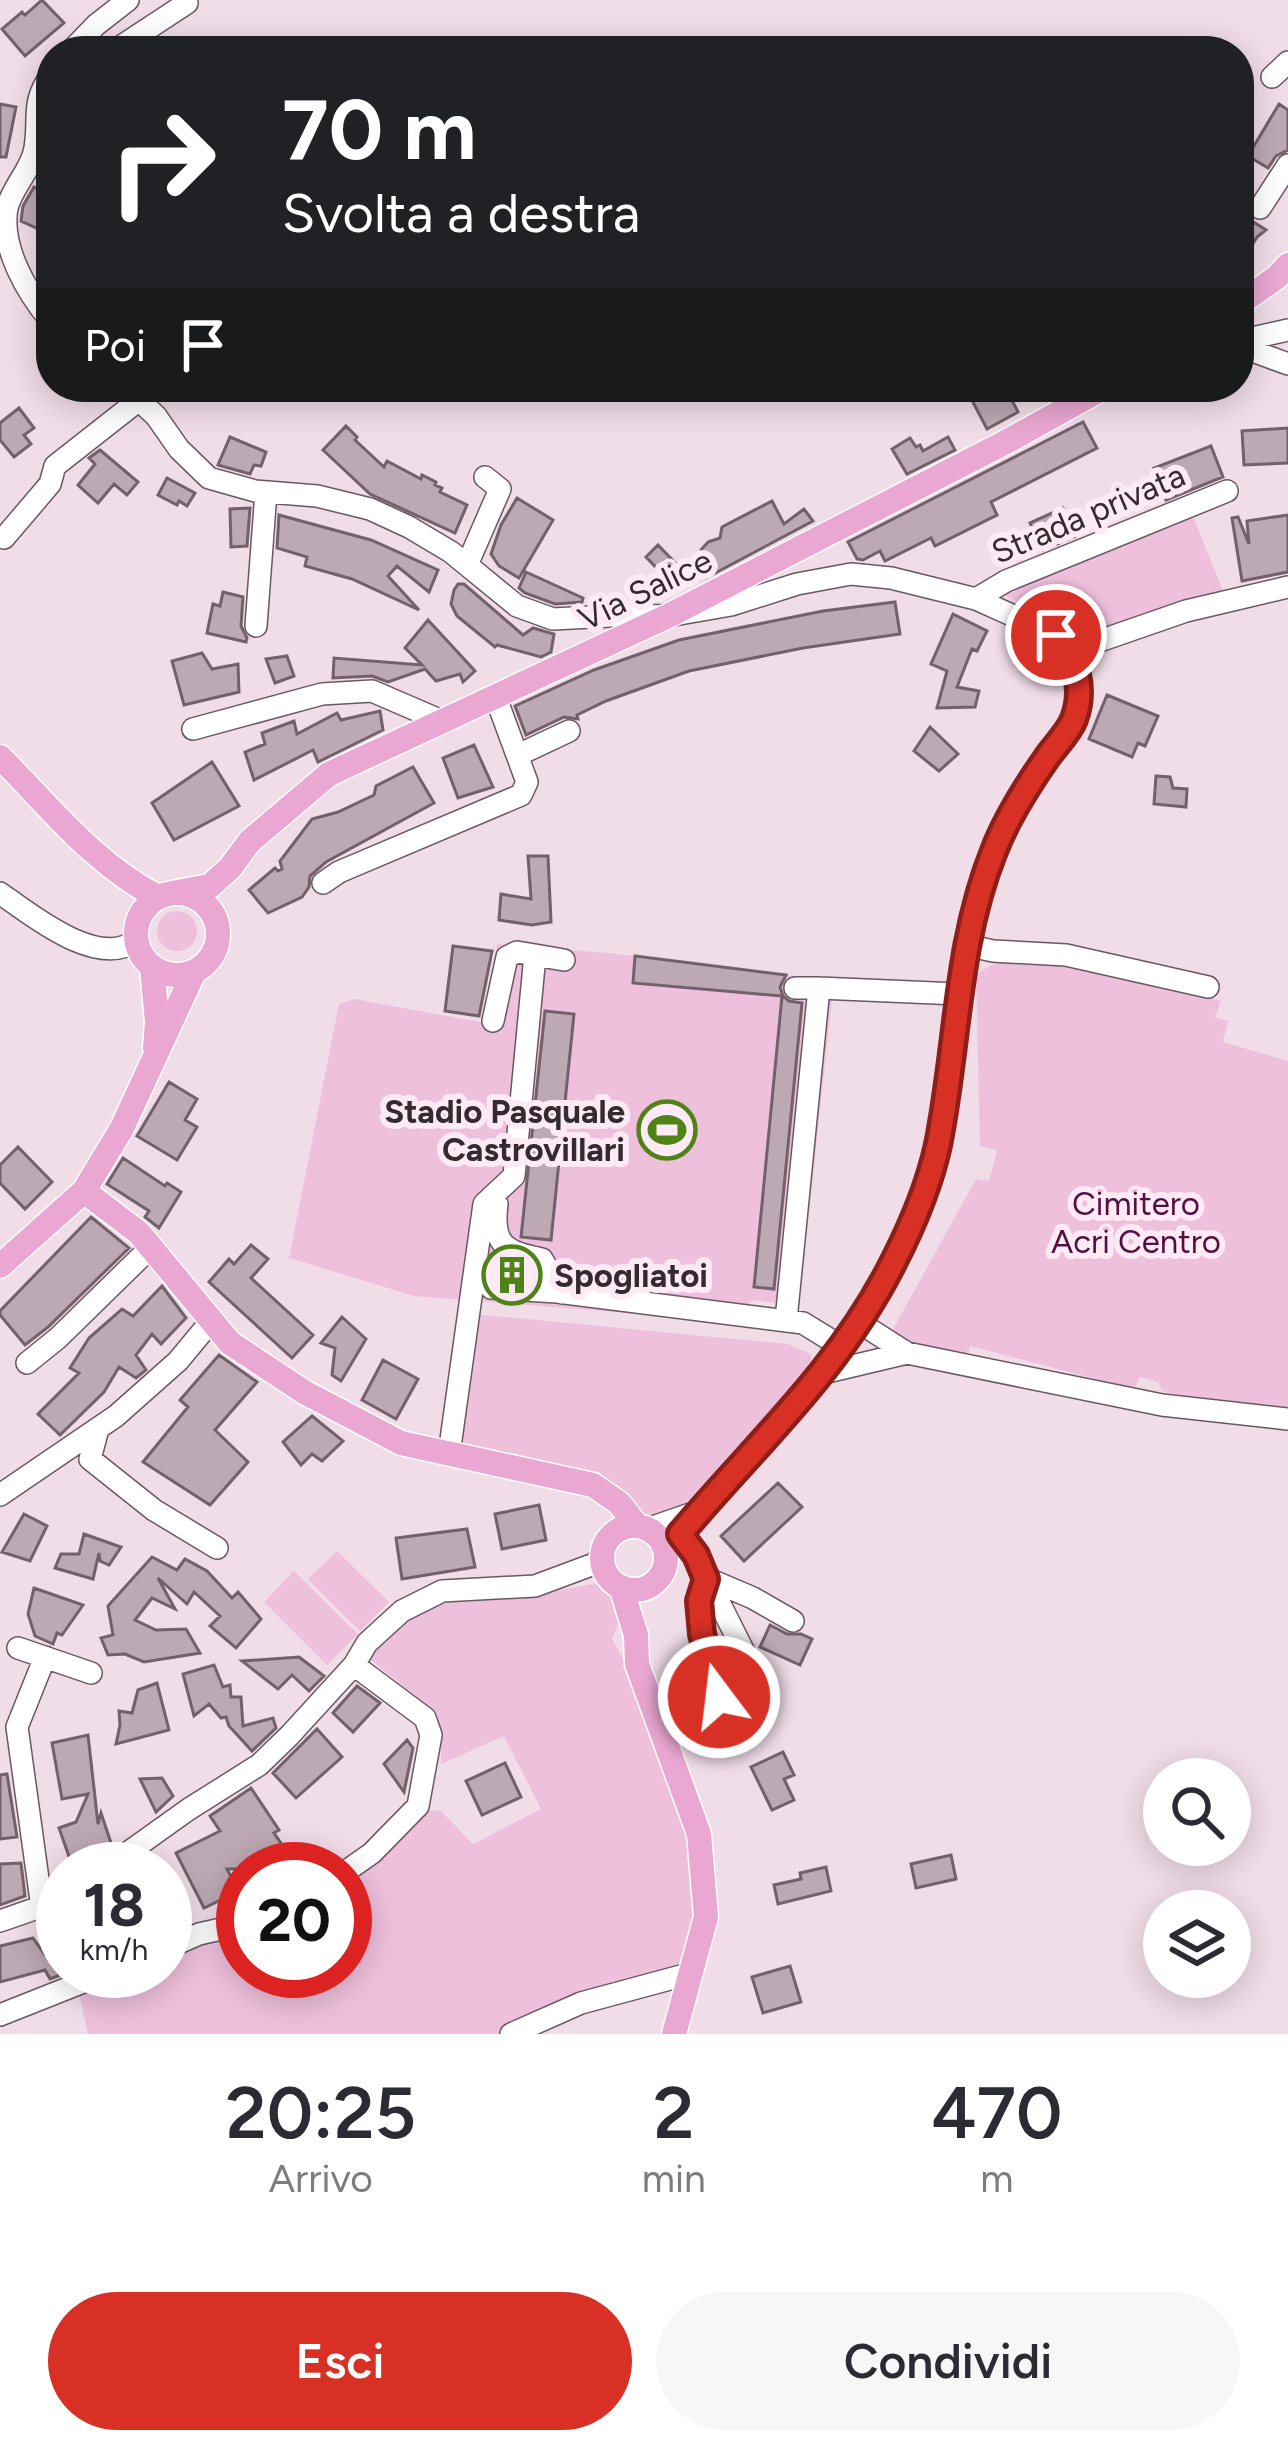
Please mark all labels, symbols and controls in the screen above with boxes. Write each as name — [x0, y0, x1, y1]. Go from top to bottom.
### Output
text: 70 m — [282, 79, 476, 180]
icon: right — [84, 84, 240, 240]
text: Svolta a destra — [282, 181, 640, 246]
icon: arrive — [170, 312, 236, 378]
text: Poi — [84, 318, 146, 372]
street label: Strada privata — [986, 455, 1191, 572]
street label: Via Salice — [572, 540, 718, 638]
pin — [1005, 584, 1107, 686]
icon: arrive — [1023, 602, 1089, 668]
place label: Stadio Pasquale Castrovillari — [384, 1092, 625, 1169]
sports icon: Stadio Pasquale Castrovillari — [636, 1099, 698, 1161]
park label: Cimitero Acri Centro — [1051, 1184, 1221, 1261]
building icon: Spogliatoi — [481, 1244, 543, 1306]
place label: Spogliatoi — [554, 1256, 708, 1295]
position arrow — [656, 1634, 782, 1760]
map controls — [1143, 1758, 1251, 1998]
button: search — [1143, 1758, 1251, 1866]
speed limit sign: 20 — [216, 1842, 372, 1998]
text: 18 — [83, 1869, 145, 1941]
button: layers — [1143, 1890, 1251, 1998]
text: km/h — [80, 1931, 148, 1968]
text: 20:25 — [226, 2070, 416, 2156]
text: 2 — [653, 2070, 694, 2156]
text: 470 — [931, 2070, 1062, 2156]
text: Arrivo — [269, 2155, 373, 2202]
text: min — [642, 2155, 706, 2202]
text: m — [980, 2155, 1013, 2202]
button: Esci — [48, 2292, 632, 2430]
button: Condividi — [656, 2292, 1240, 2430]

